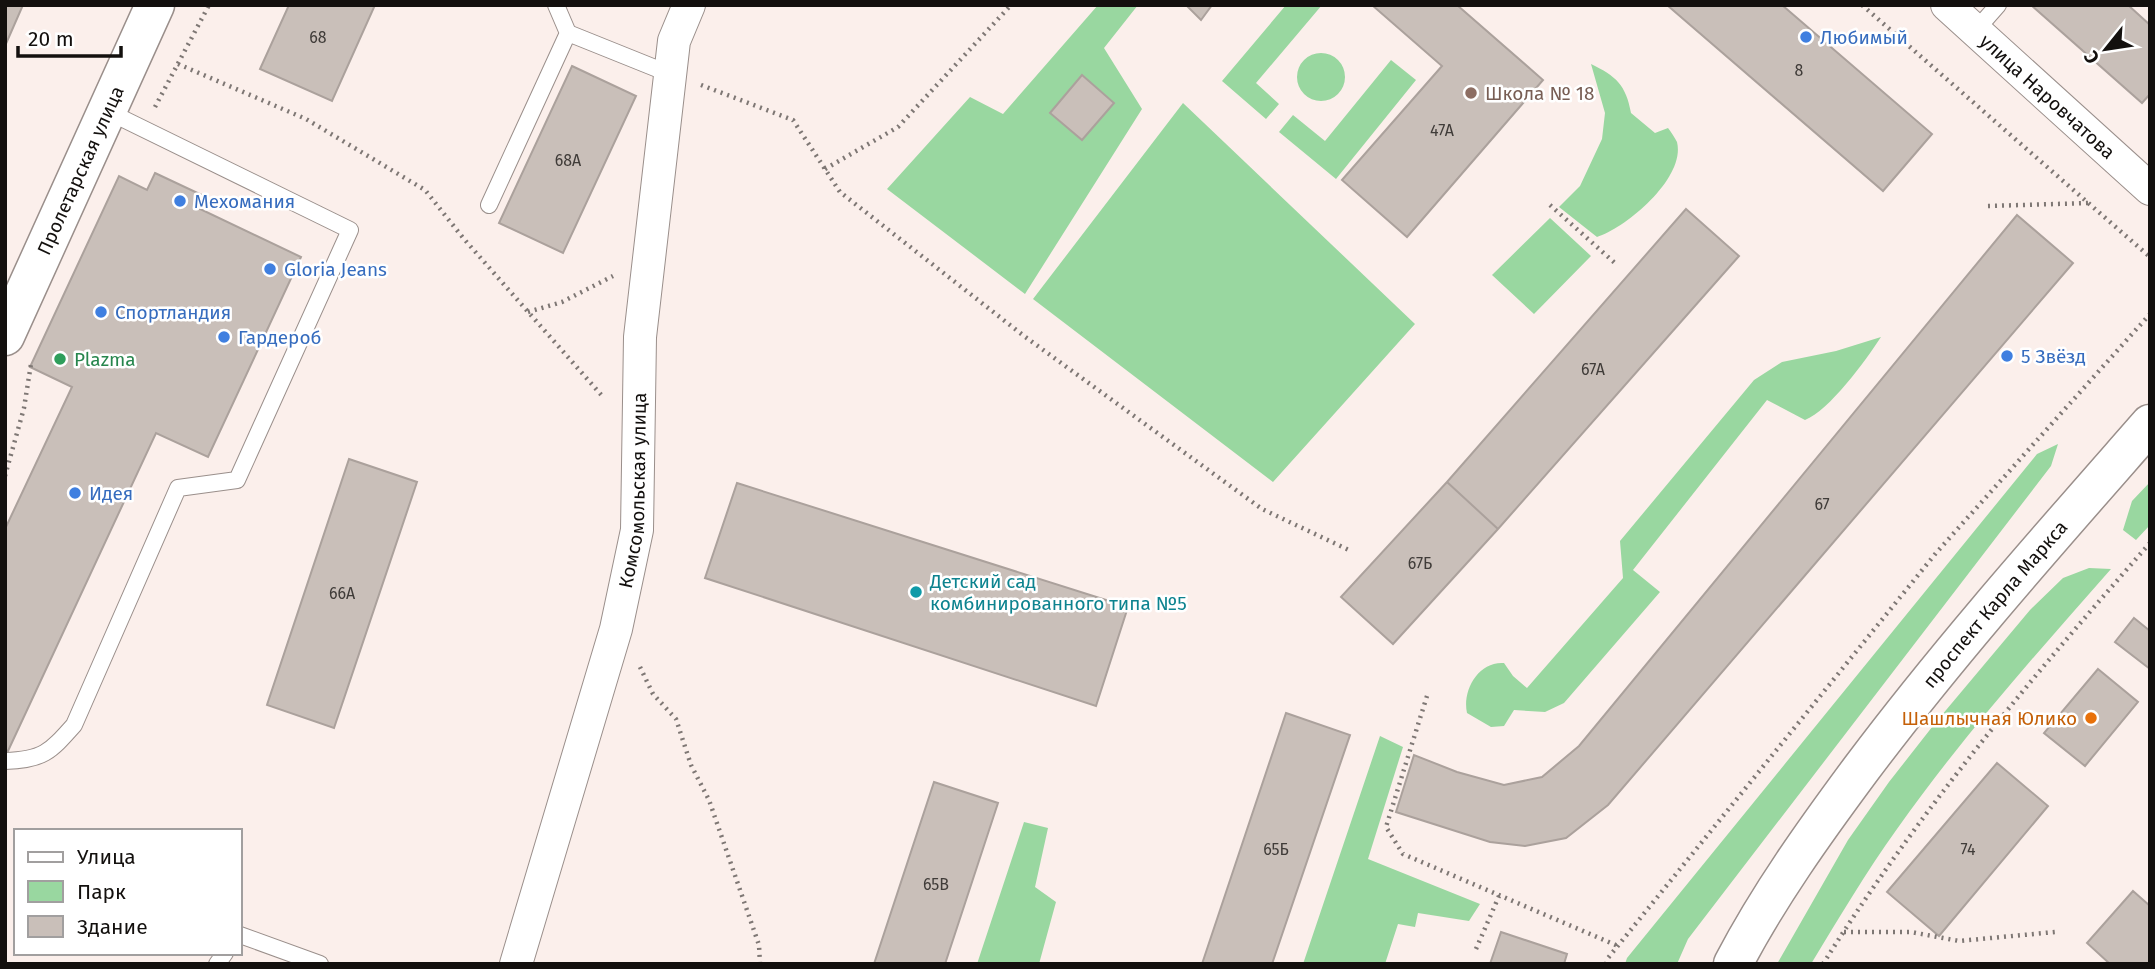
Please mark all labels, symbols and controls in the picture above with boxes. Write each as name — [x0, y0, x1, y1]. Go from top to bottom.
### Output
scale bar — [18, 14, 121, 58]
north arrow — [2071, 14, 2141, 84]
text: 20 m — [28, 26, 74, 52]
place label: Любимый — [1820, 26, 1908, 49]
house number: 68 — [309, 28, 327, 47]
marker: Любимый — [1798, 29, 1814, 45]
street label: улица Наровчатова — [1975, 30, 2120, 164]
text: С — [2079, 47, 2104, 68]
house number: 8 — [1795, 61, 1804, 80]
street label: Пролетарская улица — [32, 82, 129, 258]
place label: Школа № 18 — [1485, 82, 1595, 105]
marker: Школа № 18 — [1463, 85, 1479, 101]
house number: 47А — [1430, 121, 1455, 140]
house number: 68А — [555, 151, 582, 170]
place label: Мехомания — [194, 190, 295, 213]
marker: Мехомания — [172, 193, 188, 209]
place label: Gloria Jeans — [284, 258, 387, 281]
marker: Gloria Jeans — [262, 261, 278, 277]
place label: Спортландия — [115, 301, 231, 324]
marker: Спортландия — [93, 304, 109, 320]
place label: Гардероб — [238, 326, 322, 349]
marker: Гардероб — [216, 329, 232, 345]
place label: 5 Звёзд — [2021, 345, 2086, 368]
place label: Plazma — [74, 348, 136, 371]
marker: 5 Звёзд — [1999, 348, 2015, 364]
marker: Plazma — [52, 351, 68, 367]
house number: 67А — [1581, 360, 1606, 379]
street label: Комсомольская улица — [614, 392, 651, 590]
place label: Идея — [89, 482, 133, 505]
marker: Идея — [67, 485, 83, 501]
house number: 67 — [1814, 495, 1830, 514]
street label: проспект Карла Маркса — [1918, 516, 2072, 693]
house number: 67Б — [1408, 554, 1432, 573]
place label: Детский сад комбинированного типа №5 — [929, 570, 1187, 615]
house number: 66А — [329, 584, 356, 603]
marker: Детский сад комбинированного типа №5 — [908, 584, 924, 600]
place label: Шашлычная Юлико — [1901, 707, 2077, 730]
marker: Шашлычная Юлико — [2083, 710, 2099, 726]
legend — [14, 829, 242, 955]
house number: 65Б — [1263, 840, 1289, 859]
house number: 74 — [1961, 840, 1976, 859]
text: Улица — [77, 844, 136, 870]
house number: 65В — [923, 875, 949, 894]
text: Парк — [77, 879, 126, 905]
text: Здание — [77, 914, 148, 940]

